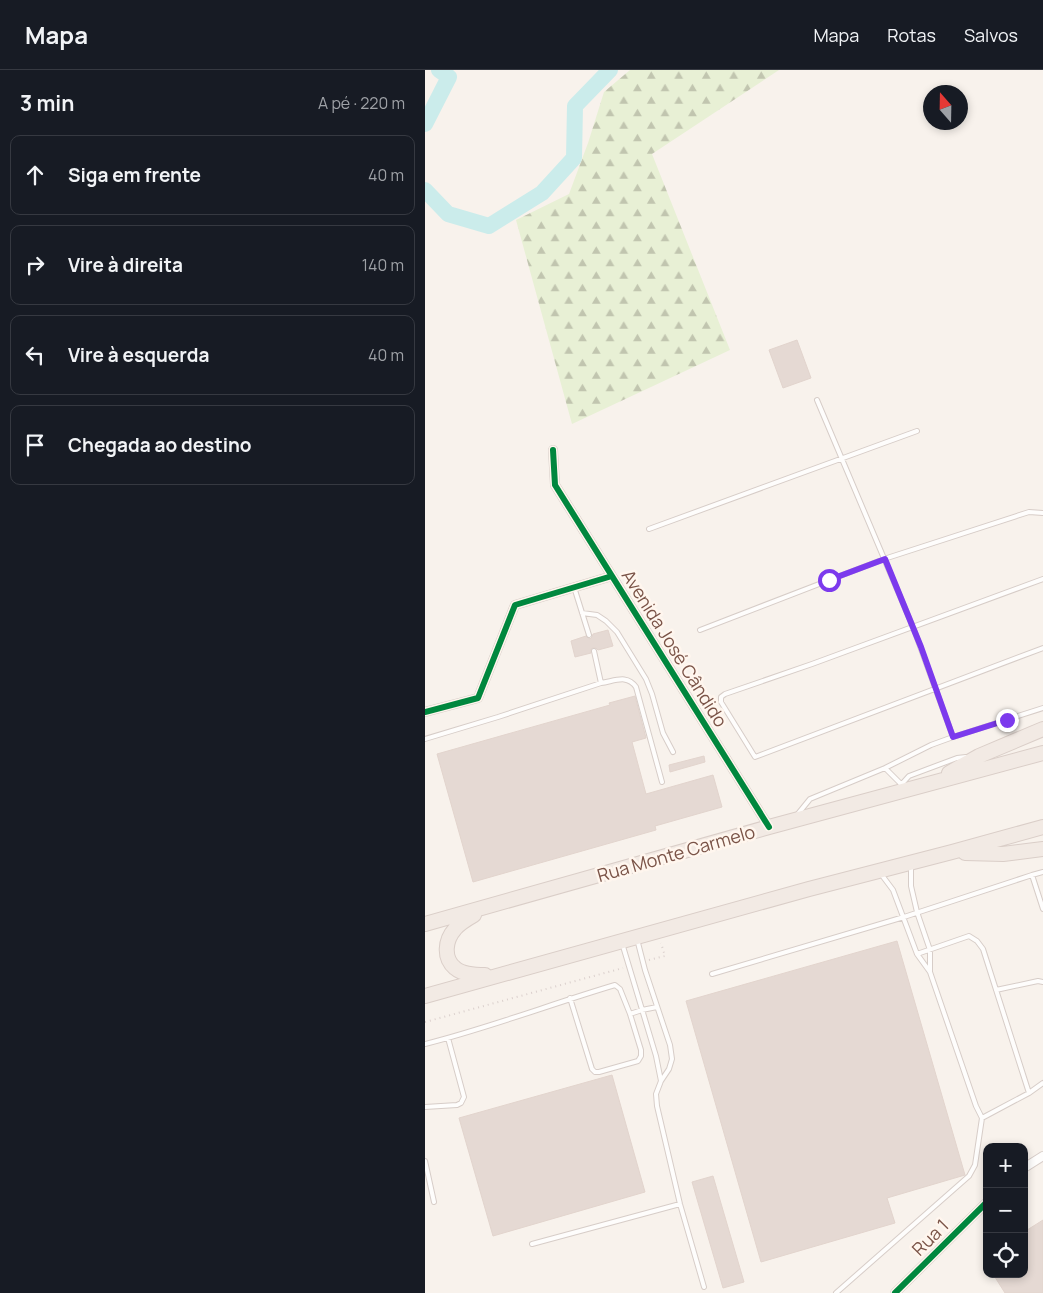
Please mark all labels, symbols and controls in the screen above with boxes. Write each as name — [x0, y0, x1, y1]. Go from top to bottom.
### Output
text: Mapa — [25, 18, 88, 51]
text: Mapa — [813, 23, 859, 47]
text: Rotas — [887, 23, 936, 47]
text: Salvos — [964, 23, 1018, 47]
north arrow — [923, 85, 968, 130]
text: 3 min — [20, 89, 74, 117]
text: A pé · 220 m — [318, 92, 405, 114]
icon: ahead — [21, 161, 49, 189]
text: Siga em frente — [68, 162, 201, 188]
text: 40 m — [368, 164, 404, 186]
icon: right — [21, 251, 49, 279]
text: Vire à direita — [68, 252, 183, 278]
text: 140 m — [362, 254, 404, 276]
icon: left — [21, 341, 49, 369]
text: Vire à esquerda — [68, 342, 209, 368]
text: 40 m — [368, 344, 404, 366]
icon: arrive — [21, 431, 49, 459]
text: Chegada ao destino — [68, 432, 251, 458]
street label: Avenida José Cândido — [617, 565, 733, 731]
route start — [818, 569, 841, 592]
route end — [996, 709, 1019, 732]
street label: Rua Monte Carmelo — [594, 819, 758, 887]
map controls — [983, 1143, 1028, 1278]
button: + — [983, 1143, 1028, 1188]
button: − — [983, 1188, 1028, 1233]
street label: Rua 1 — [906, 1213, 954, 1261]
button: locate — [983, 1233, 1028, 1278]

